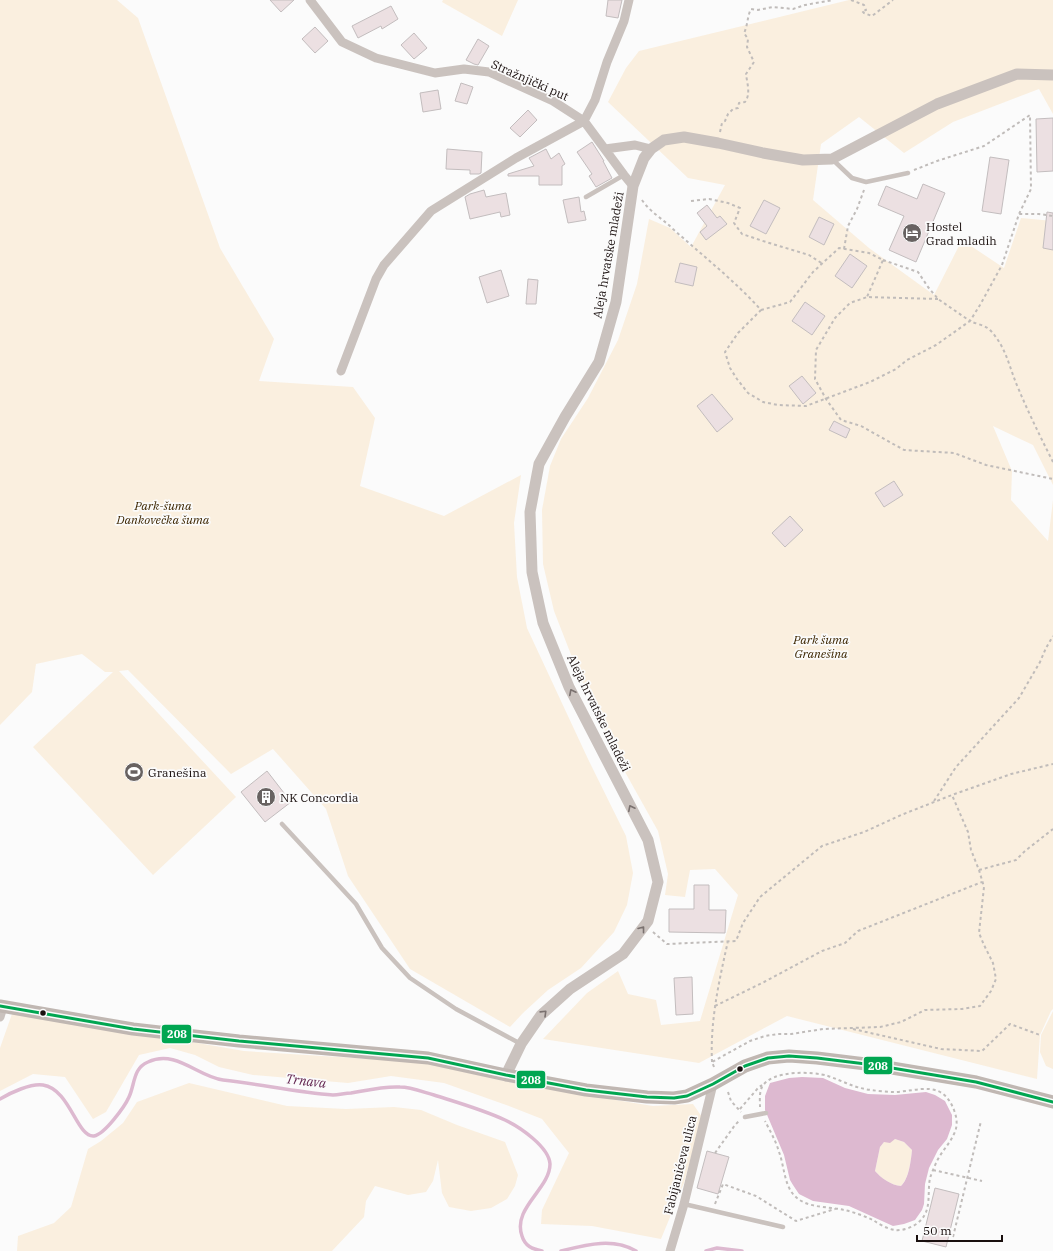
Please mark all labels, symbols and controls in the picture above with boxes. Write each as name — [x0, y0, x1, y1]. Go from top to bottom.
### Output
street label: Stražnjički put — [489, 56, 571, 104]
street label: Aleja hrvatske mladeži — [589, 190, 627, 319]
place label: Hostel Grad mladih — [926, 219, 997, 248]
hotel icon: Hostel Grad mladih — [901, 222, 923, 244]
park label: Park-šuma Dankovečka šuma — [116, 498, 210, 527]
park label: Park šuma Granešina — [792, 632, 849, 661]
street label: Aleja hrvatske mladeži — [564, 652, 634, 774]
one-way arrow — [569, 689, 576, 696]
sports icon: Granešina — [123, 761, 145, 783]
place label: Granešina — [148, 765, 207, 780]
building icon: NK Concordia — [255, 786, 277, 808]
place label: NK Concordia — [280, 790, 359, 805]
one-way arrow — [628, 804, 636, 812]
one-way arrow — [637, 927, 644, 934]
unlabelled marker — [38, 1008, 48, 1018]
one-way arrow — [539, 1010, 547, 1018]
line badge: 208 — [161, 1024, 192, 1044]
text: 208 — [167, 1027, 187, 1041]
line badge: 208 — [863, 1056, 893, 1075]
text: 208 — [868, 1059, 888, 1073]
unlabelled marker — [735, 1064, 745, 1074]
water label: Trnava — [285, 1070, 327, 1092]
line badge: 208 — [516, 1070, 546, 1089]
text: 208 — [521, 1073, 541, 1087]
street label: Fabijanićeva ulica — [660, 1113, 700, 1216]
scale bar — [917, 1217, 1002, 1243]
text: 50 m — [923, 1223, 952, 1238]

